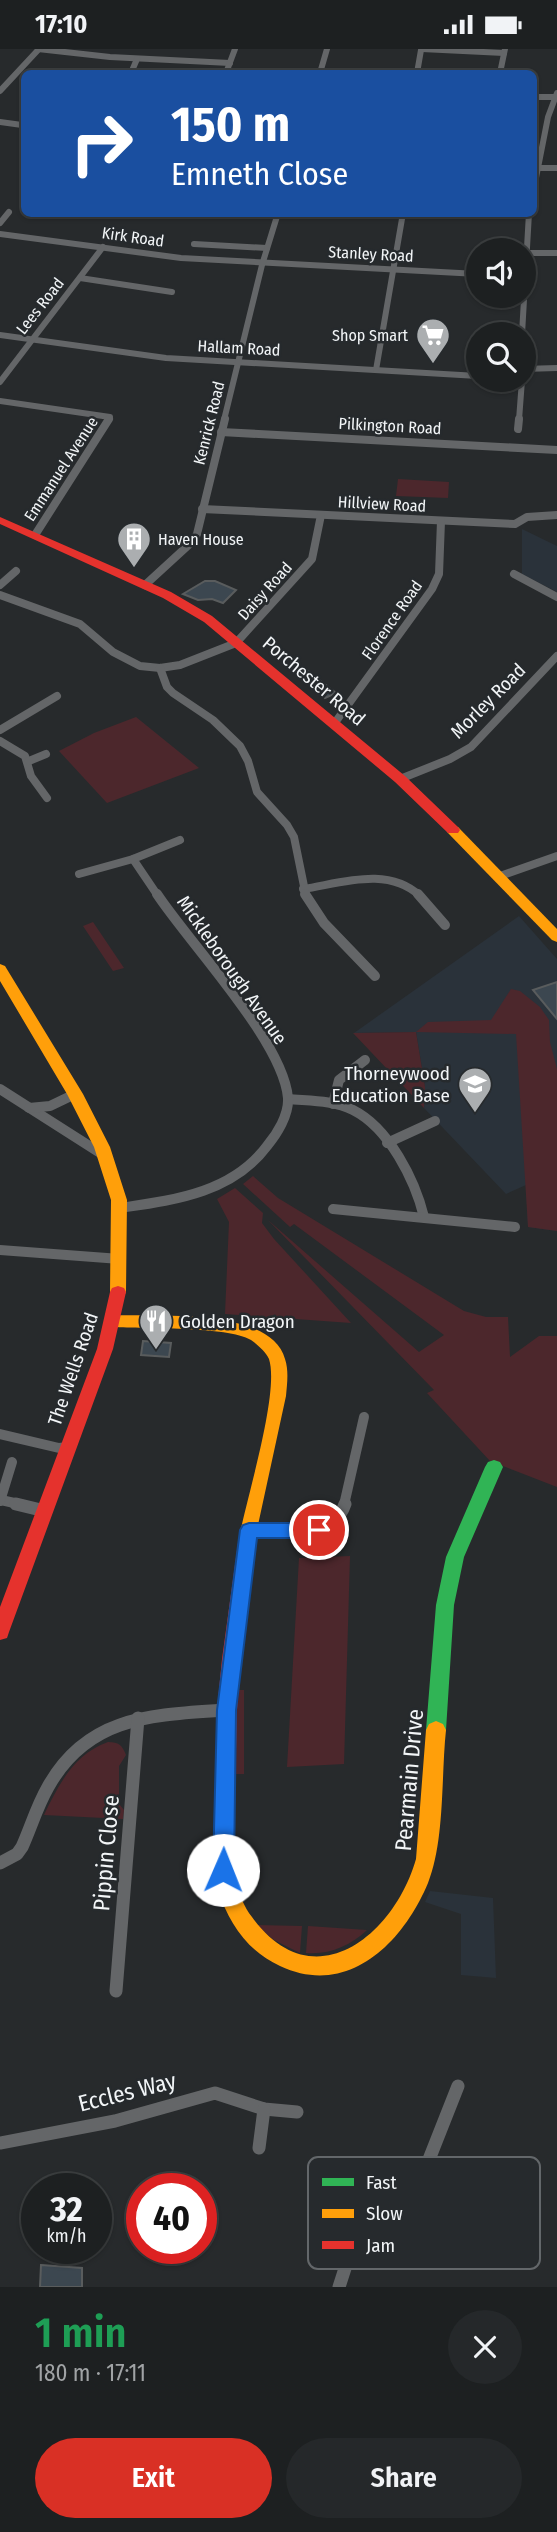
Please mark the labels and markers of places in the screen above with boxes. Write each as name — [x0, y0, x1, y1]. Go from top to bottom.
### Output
supermarket icon: Shop Smart — [414, 316, 452, 365]
place label: Shop Smart — [332, 326, 409, 345]
building icon: Haven House — [115, 520, 153, 569]
place label: Haven House — [158, 530, 244, 549]
place label: Thorneywood Education Base — [332, 1062, 450, 1107]
school or university icon: Thorneywood Education Base — [456, 1065, 494, 1114]
restaurant icon: Golden Dragon — [137, 1302, 175, 1351]
place label: Golden Dragon — [180, 1310, 295, 1333]
pin — [289, 1500, 349, 1560]

